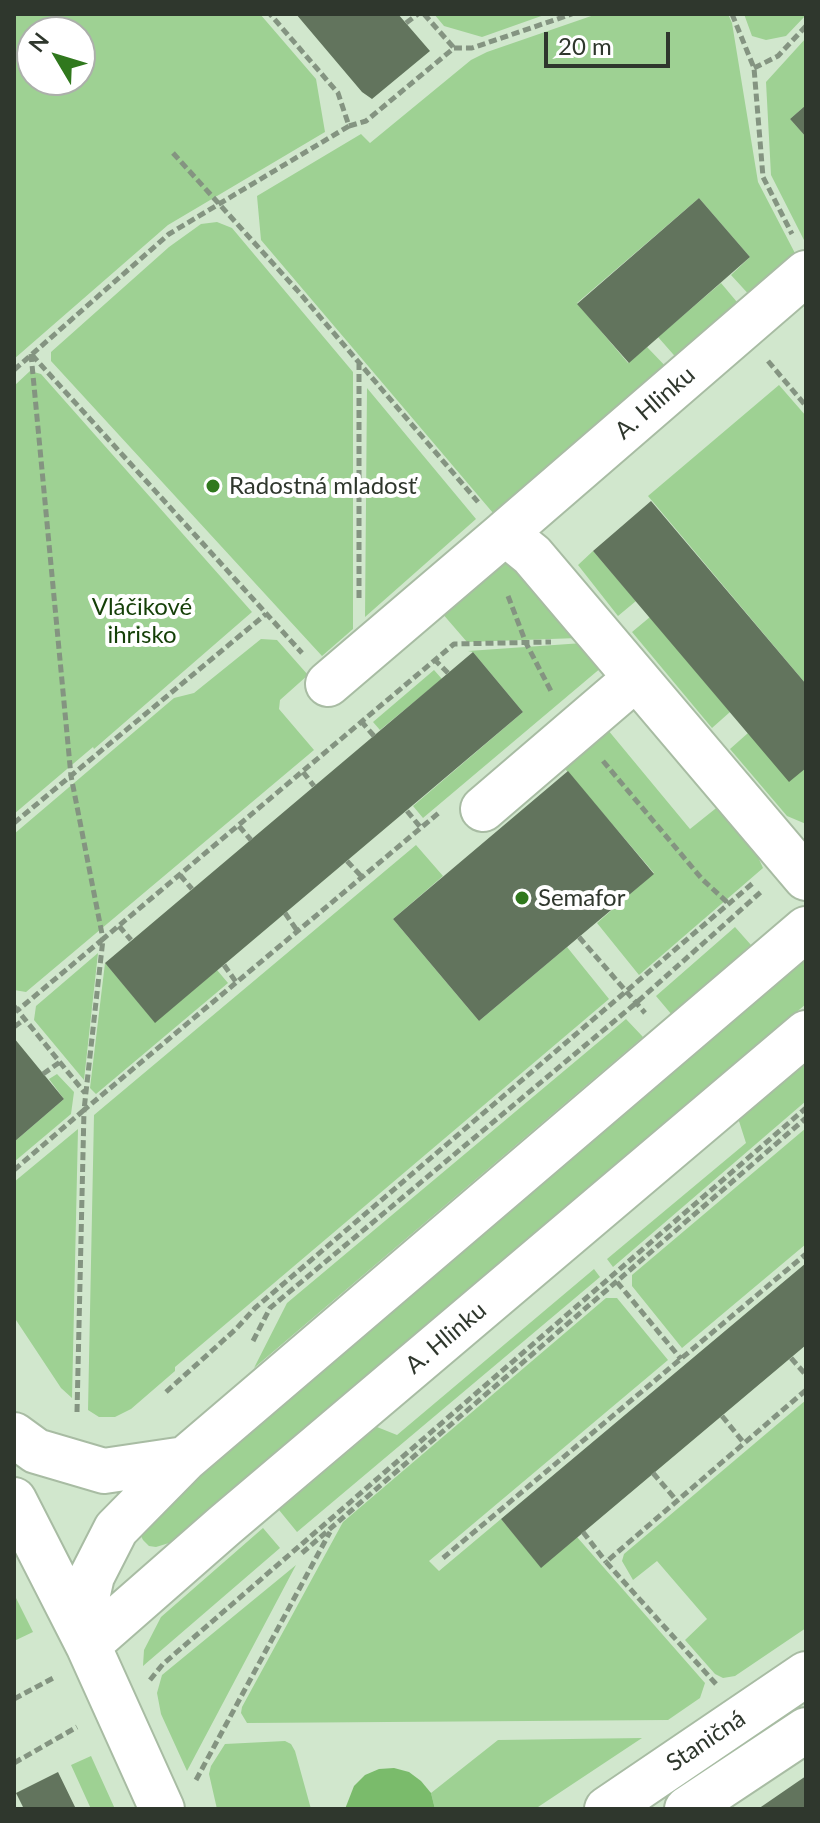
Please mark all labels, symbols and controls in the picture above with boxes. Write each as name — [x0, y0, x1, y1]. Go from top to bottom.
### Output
north arrow — [16, 16, 96, 96]
scale bar — [548, 16, 674, 66]
text: N — [22, 27, 54, 57]
text: 20 m — [558, 31, 612, 60]
street label: A. Hlinku — [609, 360, 701, 446]
place label: Radostná mladosť — [229, 472, 417, 500]
marker: Radostná mladosť — [204, 477, 222, 495]
park label: Vláčikové ihrisko — [92, 593, 192, 649]
place label: Semafor — [538, 884, 625, 912]
marker: Semafor — [513, 889, 531, 907]
street label: A. Hlinku — [400, 1296, 492, 1380]
street label: Staničná — [661, 1704, 751, 1778]

